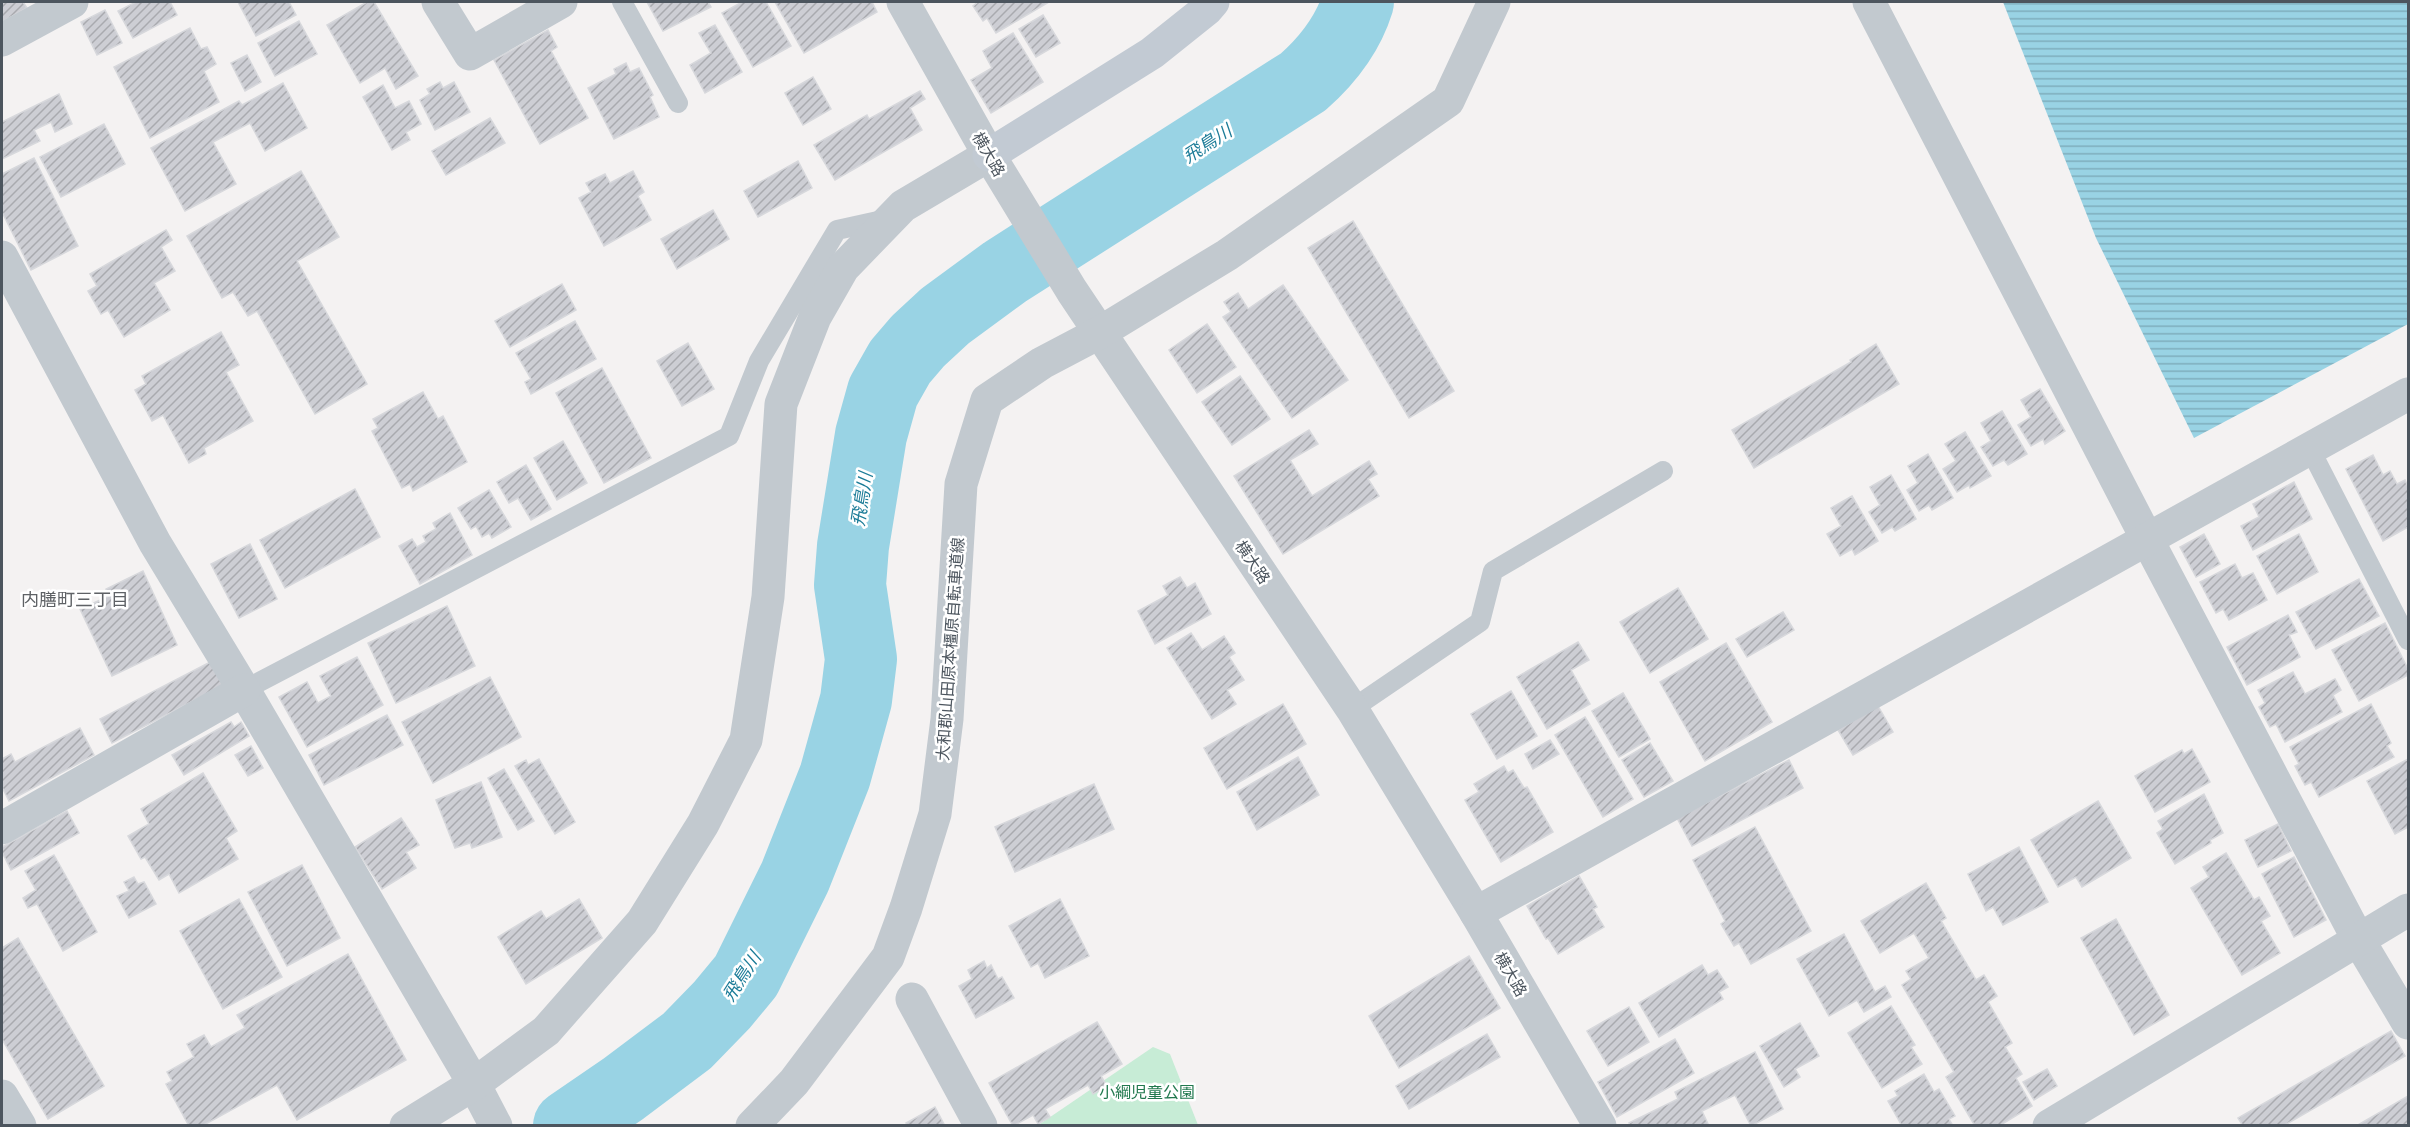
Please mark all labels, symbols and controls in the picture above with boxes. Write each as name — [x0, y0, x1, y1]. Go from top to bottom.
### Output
water label: 飛鳥川 — [1178, 117, 1238, 168]
street label: 横大路 — [967, 128, 1011, 180]
water label: 飛鳥川 — [845, 468, 877, 528]
street label: 大和郡山田原本橿原自転車道線 — [931, 536, 969, 762]
street label: 横大路 — [1230, 536, 1276, 588]
district label: 内膳町三丁目 — [21, 587, 129, 611]
water label: 飛鳥川 — [716, 945, 767, 1005]
street label: 横大路 — [1489, 948, 1533, 1000]
park label: 小綱児童公園 — [1099, 1081, 1195, 1103]

